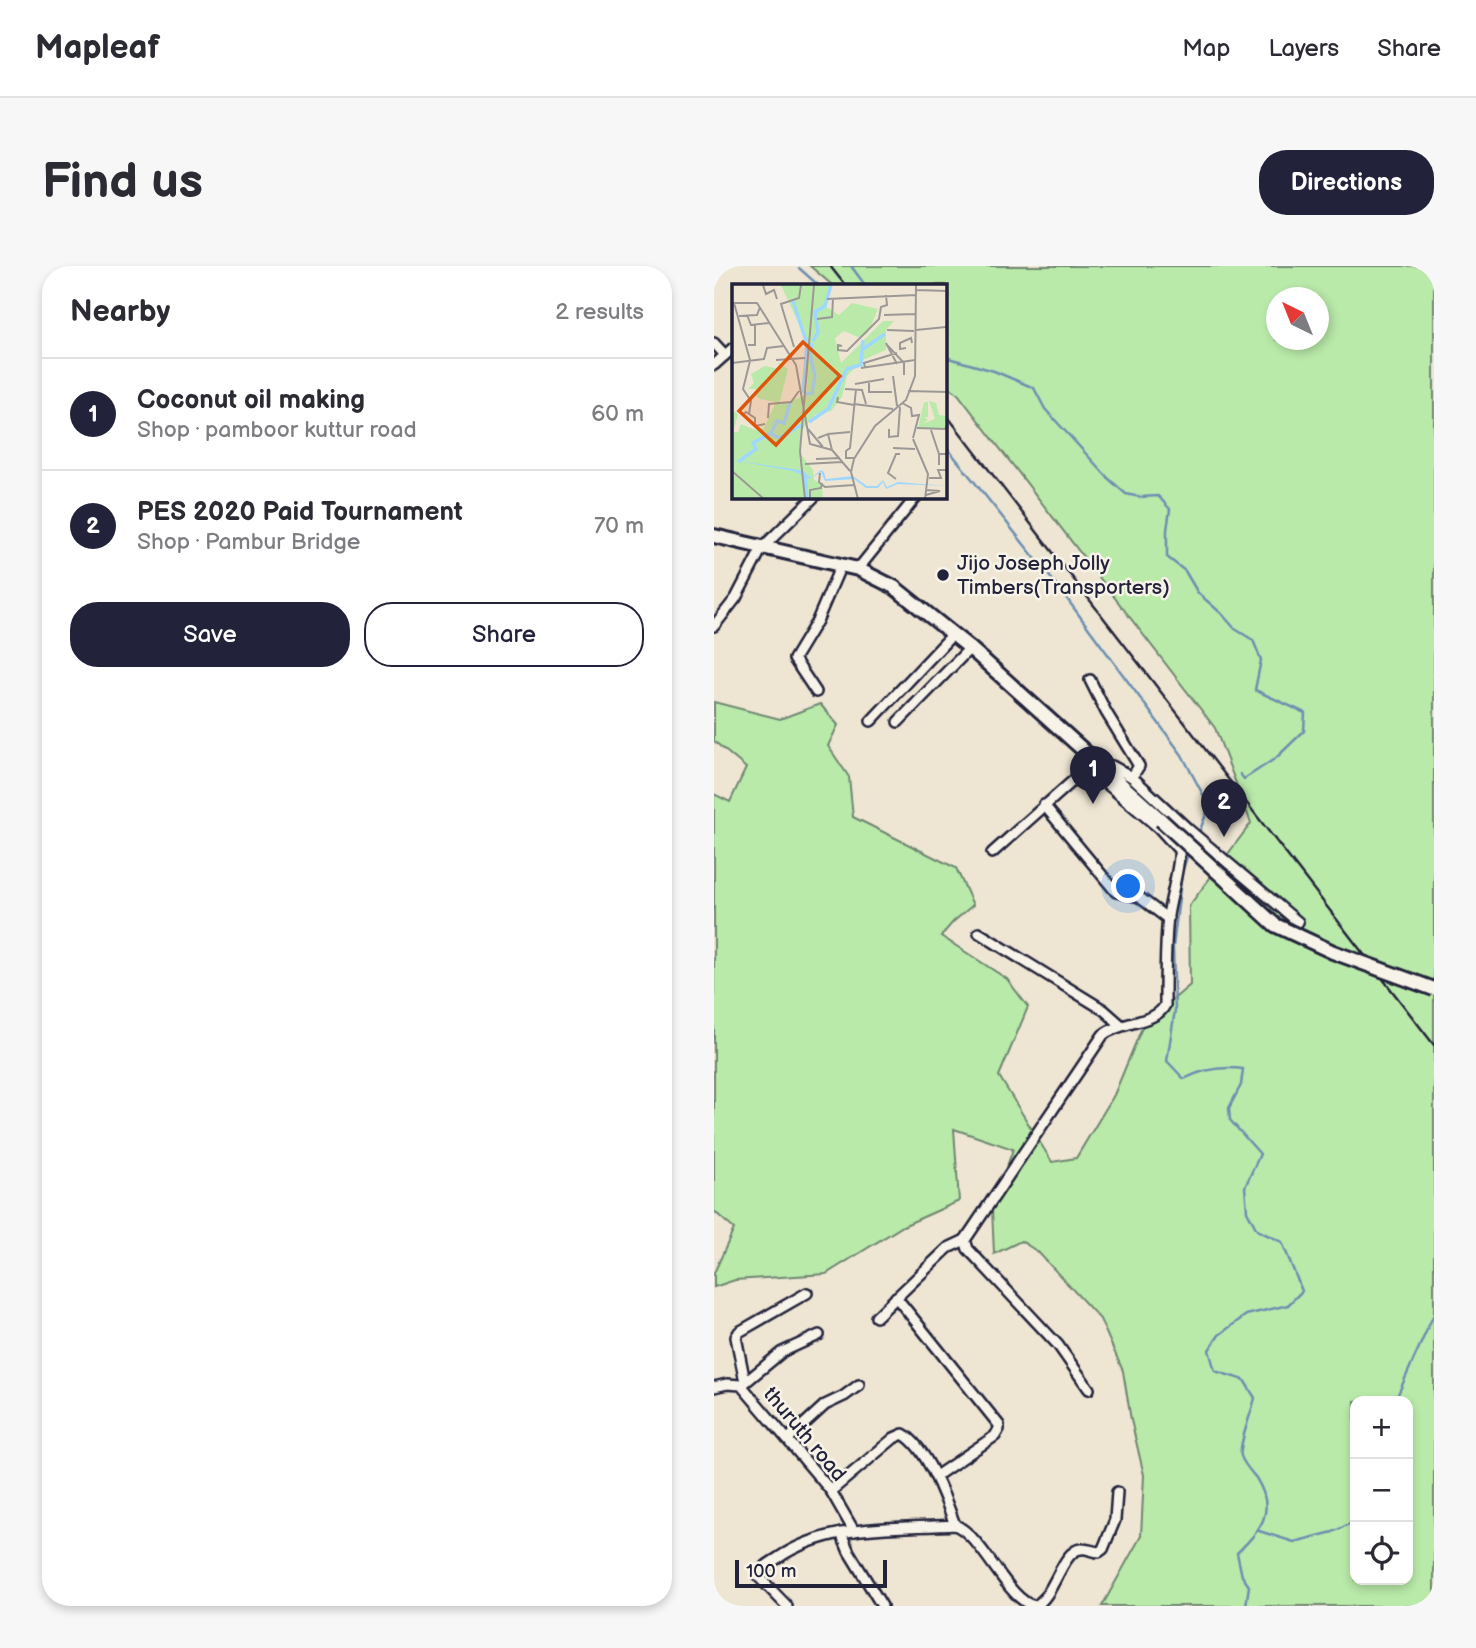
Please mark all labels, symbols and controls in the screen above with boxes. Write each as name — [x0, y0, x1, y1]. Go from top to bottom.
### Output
text: Mapleaf — [35, 28, 160, 68]
text: Map — [1182, 34, 1230, 63]
text: Layers — [1268, 34, 1339, 63]
text: Share — [1377, 34, 1441, 63]
button: Directions — [1259, 150, 1434, 215]
text: Find us — [42, 153, 203, 212]
inset map — [732, 284, 947, 499]
north arrow — [1266, 287, 1329, 350]
text: Nearby — [70, 294, 170, 330]
text: 2 results — [555, 298, 644, 326]
text: Coconut oil making — [137, 385, 365, 416]
text: 1 — [88, 400, 98, 428]
text: 60 m — [591, 400, 644, 428]
text: Shop · pamboor kuttur road — [137, 416, 417, 444]
text: PES 2020 Paid Tournament — [137, 497, 463, 528]
text: 2 — [86, 512, 100, 540]
text: 70 m — [594, 512, 644, 540]
text: Shop · Pambur Bridge — [137, 528, 360, 556]
place label: Jijo Joseph Jolly Timbers(Transporters) — [957, 551, 1170, 600]
marker: Jijo Joseph Jolly Timbers(Transporters) — [935, 567, 951, 583]
button: Save — [70, 602, 350, 667]
button: Share — [364, 602, 644, 667]
pin: 1 — [1070, 746, 1116, 804]
pin: 2 — [1201, 779, 1247, 837]
your location — [1111, 869, 1145, 903]
street label: thuruth road — [758, 1382, 851, 1487]
map controls — [1350, 1396, 1413, 1585]
button: + — [1350, 1396, 1413, 1459]
button: − — [1350, 1459, 1413, 1522]
button: locate — [1350, 1522, 1413, 1585]
scale bar — [735, 1557, 887, 1589]
text: 100 m — [746, 1560, 797, 1583]

